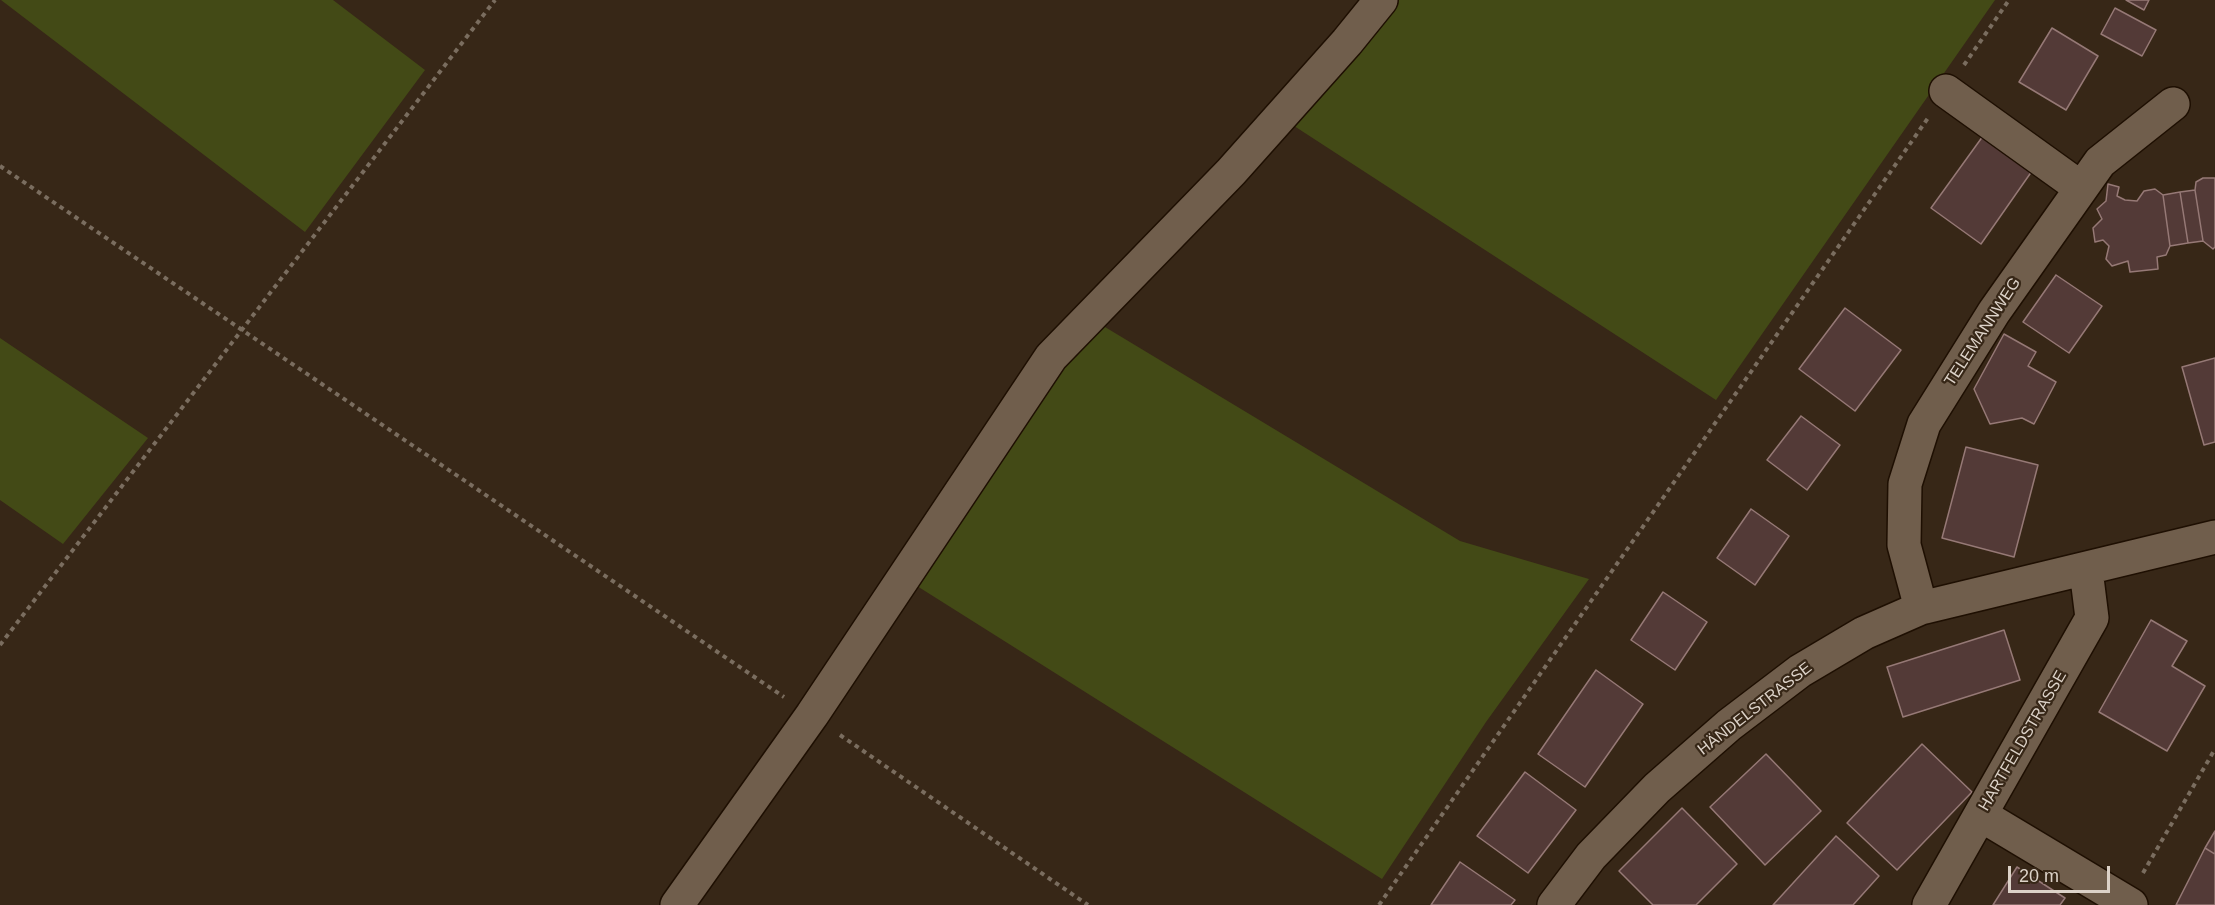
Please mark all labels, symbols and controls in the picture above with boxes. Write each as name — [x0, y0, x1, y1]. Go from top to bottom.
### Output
street label: TELEMANNWEG — [1941, 274, 2025, 390]
street label: HÄNDELSTRASSE — [1694, 658, 1816, 760]
street label: HARTFELDSTRASSE — [1975, 667, 2071, 815]
scale bar — [2011, 854, 2113, 892]
text: 20 m — [2019, 866, 2059, 886]

